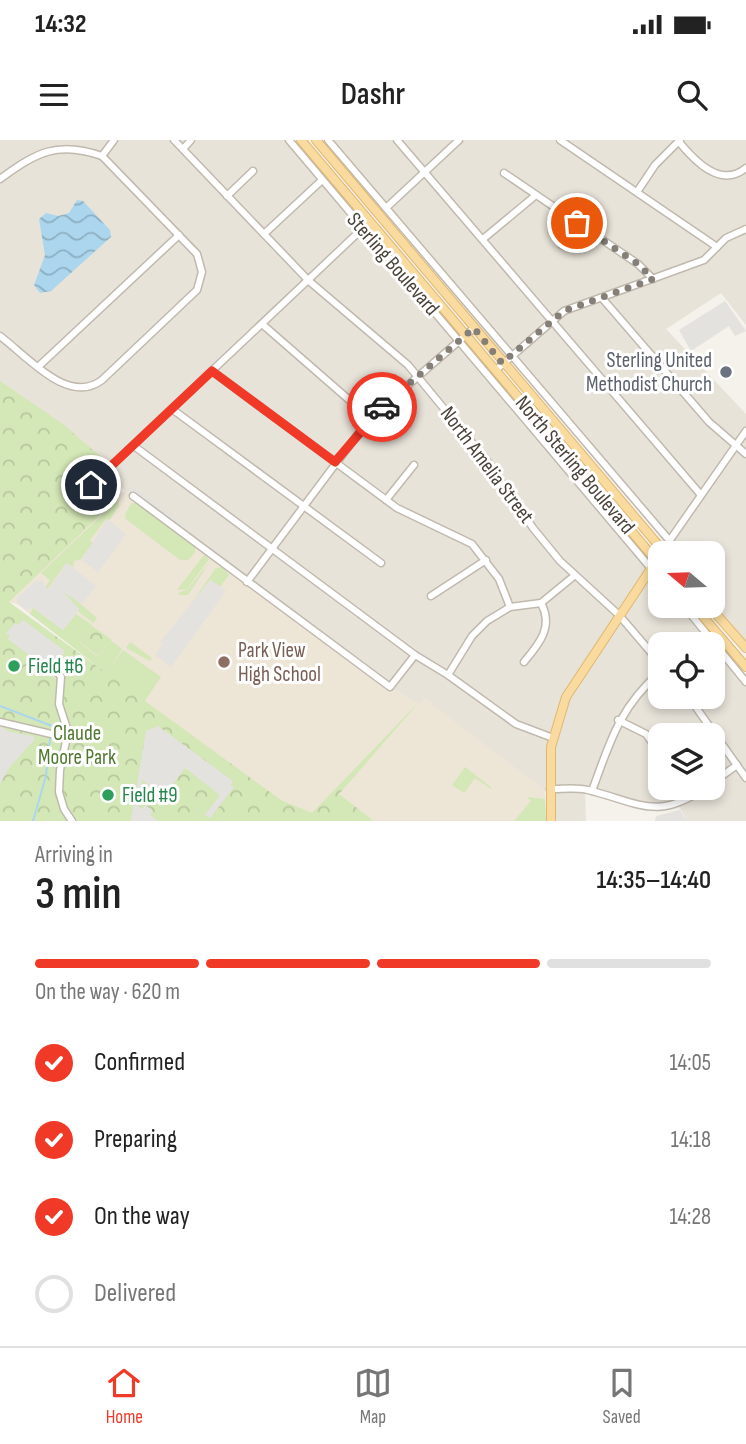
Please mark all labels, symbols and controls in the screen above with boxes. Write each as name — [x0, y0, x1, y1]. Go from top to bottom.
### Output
text: 14:32 — [35, 9, 86, 40]
text: Dashr — [341, 75, 405, 114]
icon: menu — [35, 76, 73, 114]
icon: search — [673, 76, 711, 114]
pin — [547, 193, 607, 253]
icon: bag — [558, 204, 596, 242]
street label: Sterling Boulevard — [342, 207, 444, 321]
place label: Sterling United Methodist Church — [586, 348, 712, 397]
marker: Sterling United Methodist Church — [718, 364, 734, 380]
courier — [347, 372, 417, 442]
icon: car — [363, 388, 401, 426]
street label: North Sterling Boulevard — [510, 391, 640, 539]
street label: North Amelia Street — [435, 402, 539, 528]
pin — [61, 455, 121, 515]
icon: home — [72, 466, 110, 504]
north arrow — [648, 541, 724, 618]
map controls — [648, 541, 725, 800]
button: locate — [648, 632, 725, 709]
place label: Park View High School — [238, 638, 321, 687]
place label: Field #6 — [28, 654, 83, 679]
marker: Park View High School — [216, 654, 232, 670]
marker: Field #6 — [6, 658, 22, 674]
park label: Claude Moore Park — [38, 721, 116, 770]
button: layers — [648, 723, 725, 800]
place label: Field #9 — [122, 783, 177, 808]
marker: Field #9 — [100, 787, 116, 803]
text: Arriving in — [35, 841, 113, 869]
text: 14:35–14:40 — [596, 865, 711, 896]
text: 3 min — [35, 867, 122, 922]
text: On the way · 620 m — [35, 978, 180, 1006]
icon: check — [35, 1044, 73, 1082]
text: Confirmed — [94, 1047, 185, 1078]
text: 14:05 — [670, 1049, 711, 1077]
icon: check — [35, 1121, 73, 1159]
text: Preparing — [94, 1124, 177, 1155]
text: 14:18 — [671, 1126, 711, 1154]
icon: check — [35, 1198, 73, 1236]
text: On the way — [94, 1201, 190, 1232]
text: 14:28 — [669, 1203, 711, 1231]
text: Delivered — [94, 1278, 176, 1309]
tab: Home — [105, 1364, 143, 1429]
tab: Map — [354, 1364, 392, 1429]
tab: Saved — [603, 1364, 641, 1429]

